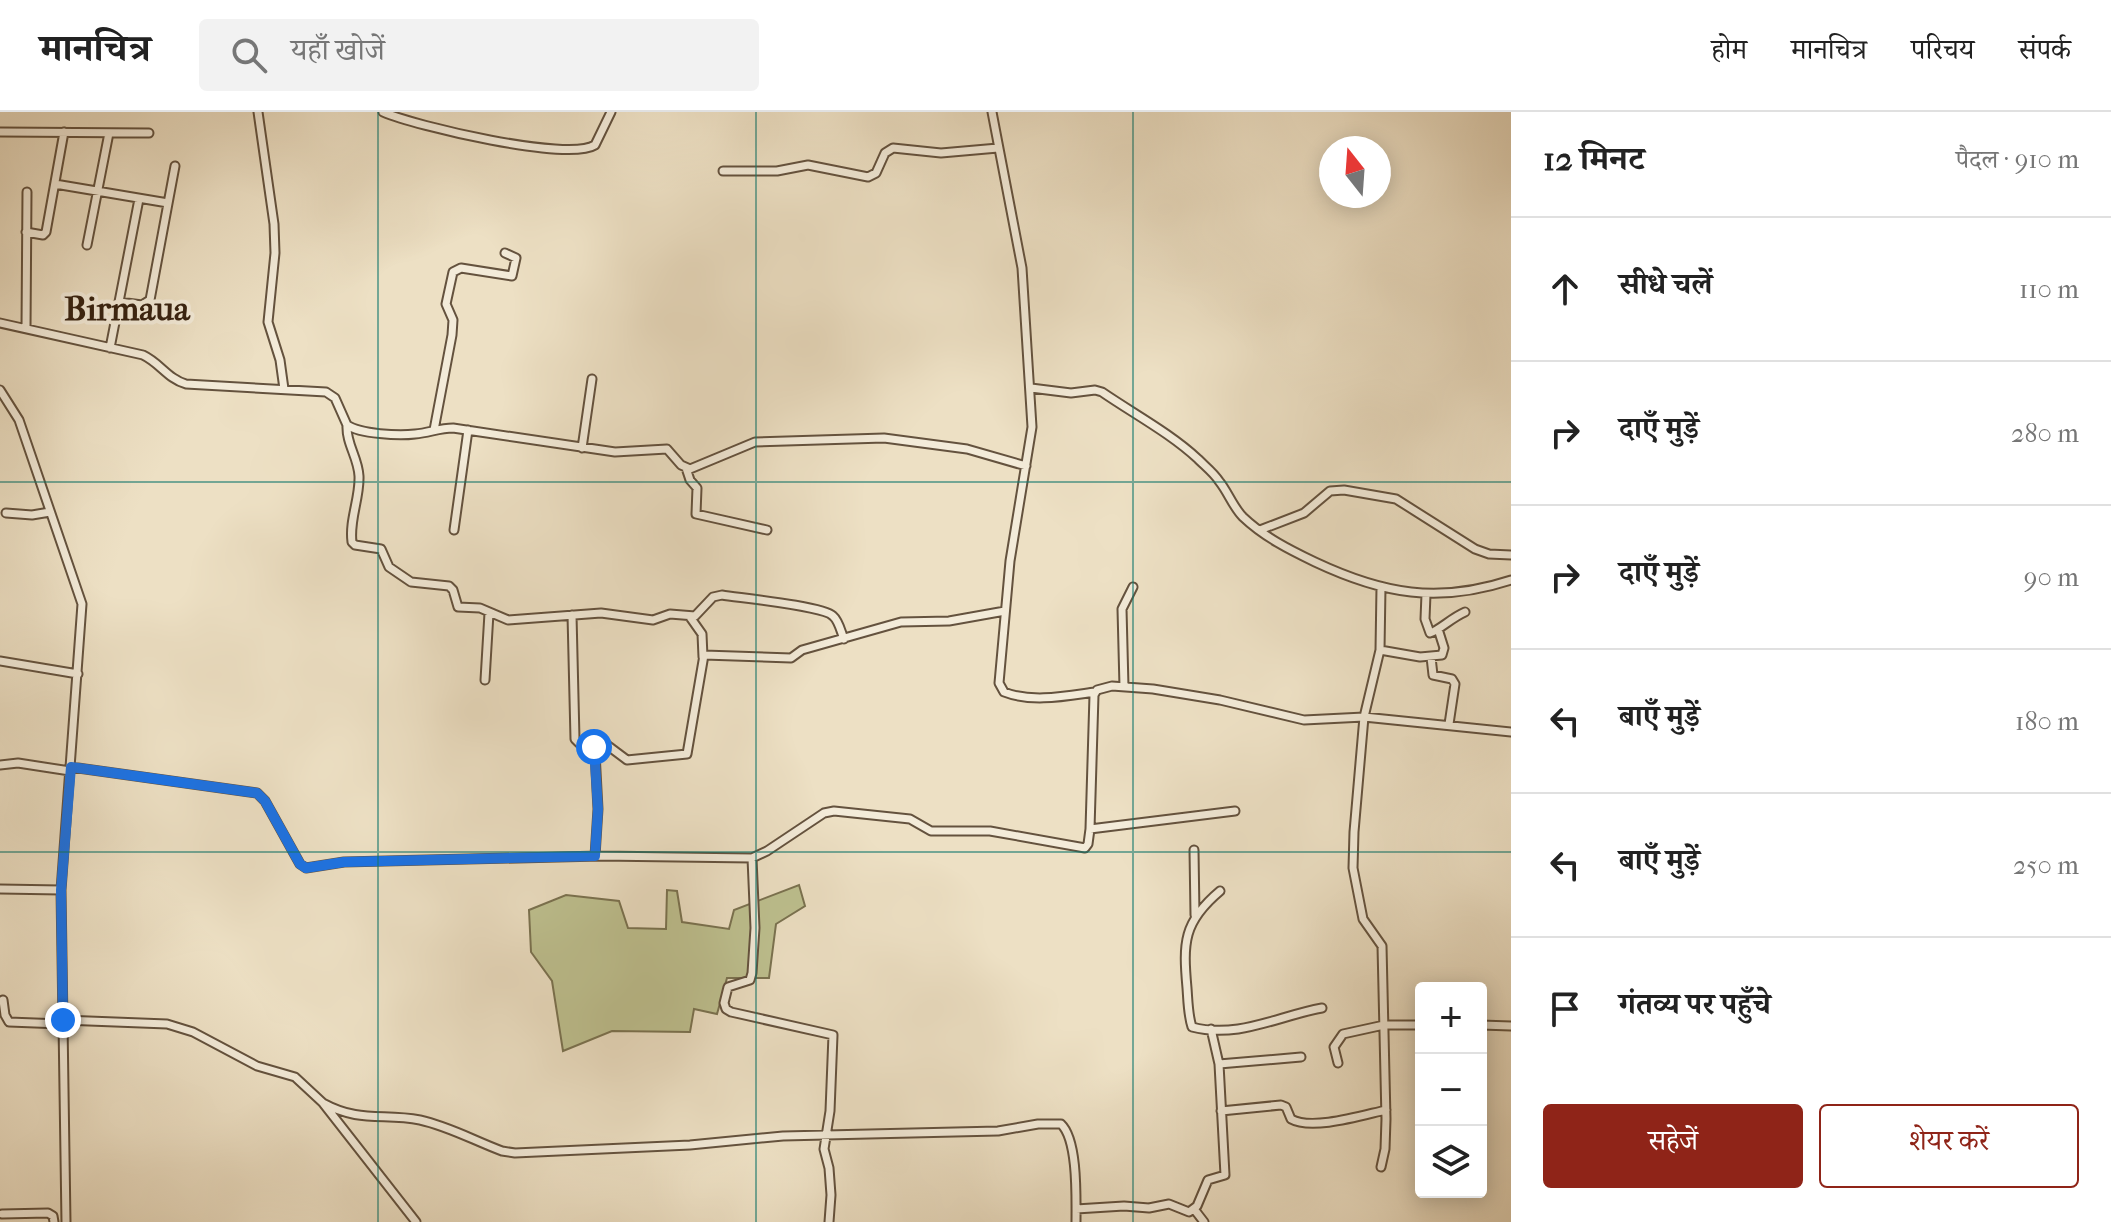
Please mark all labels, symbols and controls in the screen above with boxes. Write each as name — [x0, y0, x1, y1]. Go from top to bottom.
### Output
search box — [199, 19, 759, 91]
text: मानचित्र — [40, 26, 151, 71]
icon: search — [227, 33, 271, 77]
text: यहाँ खोजें — [291, 33, 385, 68]
text: होम — [1711, 33, 1747, 66]
text: मानचित्र — [1791, 33, 1867, 66]
text: परिचय — [1911, 33, 1974, 66]
text: संपर्क — [2018, 33, 2071, 66]
north arrow — [1319, 136, 1391, 208]
text: 12 मिनट — [1543, 139, 1644, 179]
text: पैदल · 910 m — [1956, 144, 2079, 175]
icon: ahead — [1543, 267, 1587, 311]
text: सीधे चलें — [1619, 267, 1712, 302]
text: 110 m — [2019, 274, 2079, 305]
district label: Birmaua — [64, 289, 191, 329]
icon: right — [1543, 411, 1587, 455]
text: दाएँ मुड़ें — [1619, 411, 1699, 446]
text: 280 m — [2011, 418, 2079, 449]
icon: right — [1543, 555, 1587, 599]
text: दाएँ मुड़ें — [1619, 555, 1699, 590]
text: 90 m — [2024, 562, 2079, 593]
icon: left — [1543, 699, 1587, 743]
text: बाएँ मुड़ें — [1619, 699, 1700, 734]
text: 180 m — [2015, 706, 2079, 737]
route start — [576, 729, 612, 765]
icon: left — [1543, 843, 1587, 887]
text: बाएँ मुड़ें — [1619, 843, 1700, 878]
text: 250 m — [2013, 850, 2079, 881]
map controls — [1415, 982, 1487, 1198]
button: + — [1415, 982, 1487, 1054]
icon: arrive — [1543, 987, 1587, 1031]
text: गंतव्य पर पहुँचे — [1619, 987, 1771, 1022]
route end — [45, 1002, 81, 1038]
button: − — [1415, 1054, 1487, 1126]
button: सहेजें — [1543, 1104, 1803, 1188]
button: शेयर करें — [1819, 1104, 2079, 1188]
button: layers — [1415, 1126, 1487, 1198]

